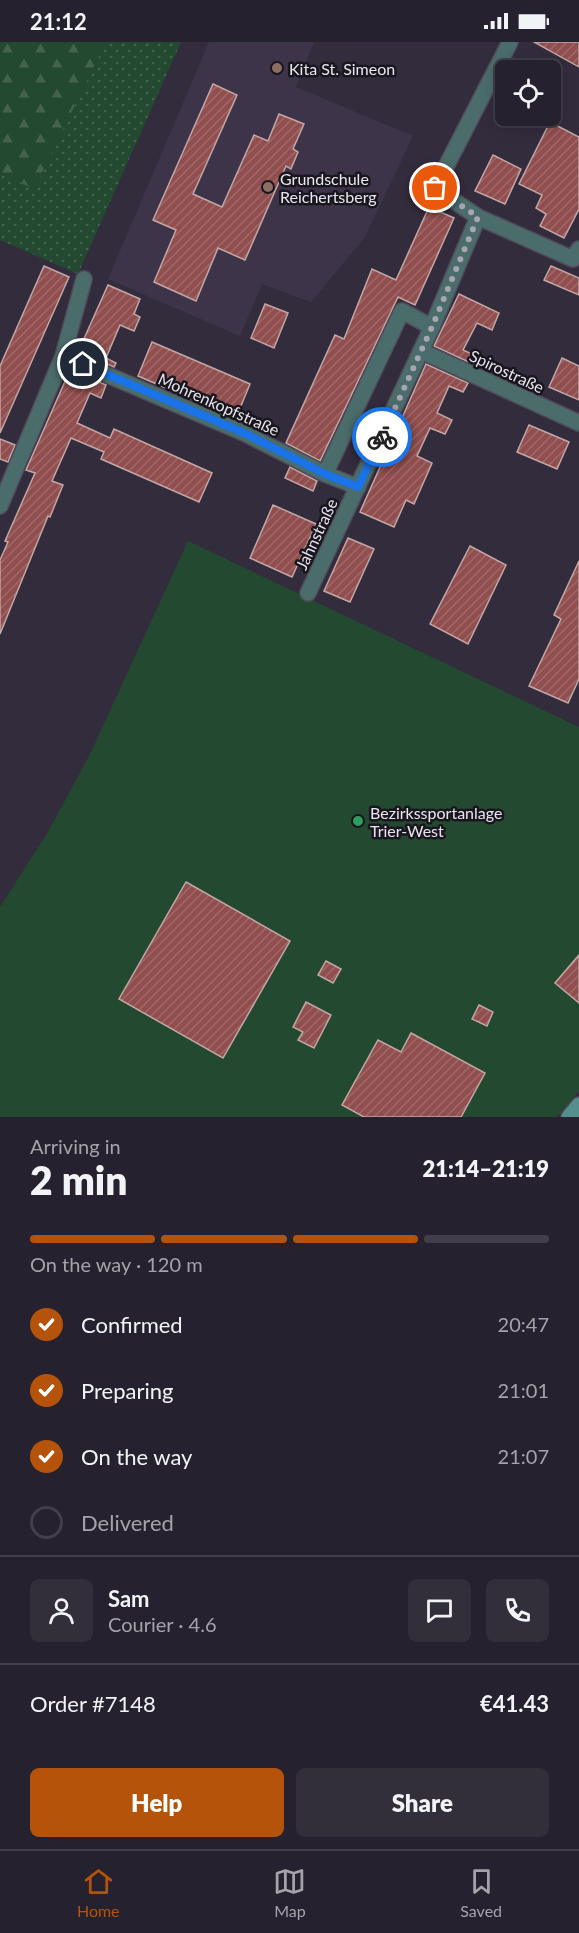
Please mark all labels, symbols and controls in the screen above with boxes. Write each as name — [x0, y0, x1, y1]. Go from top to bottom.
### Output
text: 21:12 — [30, 8, 87, 35]
place label: Kita St. Simeon — [289, 59, 395, 78]
map controls — [495, 60, 561, 126]
button: locate — [495, 60, 561, 126]
marker: Kita St. Simeon — [270, 61, 284, 75]
pin — [409, 162, 460, 213]
place label: Grundschule Reichertsberg — [280, 169, 377, 206]
icon: bag — [418, 171, 451, 204]
marker: Grundschule Reichertsberg — [261, 180, 275, 194]
pin — [57, 338, 108, 389]
street label: Spirostraße — [467, 346, 547, 396]
icon: home — [66, 347, 99, 380]
street label: Mohrenkopfstraße — [155, 369, 283, 439]
courier — [352, 407, 412, 467]
icon: bike — [366, 421, 399, 454]
street label: Jahnstraße — [291, 495, 341, 573]
place label: Bezirkssportanlage Trier-West — [370, 803, 502, 840]
marker: Bezirkssportanlage Trier-West — [351, 814, 365, 828]
text: Arriving in — [30, 1134, 121, 1158]
text: 21:14–21:19 — [423, 1155, 549, 1182]
text: 2 min — [30, 1157, 127, 1203]
text: On the way · 120 m — [30, 1252, 203, 1276]
icon: check — [30, 1308, 63, 1341]
text: Confirmed — [81, 1311, 183, 1338]
text: 20:47 — [498, 1312, 549, 1336]
icon: check — [30, 1374, 63, 1407]
text: Preparing — [81, 1377, 173, 1404]
text: 21:01 — [498, 1378, 549, 1402]
icon: check — [30, 1440, 63, 1473]
text: On the way — [81, 1443, 192, 1470]
text: 21:07 — [498, 1444, 549, 1468]
text: Delivered — [81, 1509, 174, 1536]
button: person — [30, 1579, 93, 1642]
button: chat — [408, 1579, 471, 1642]
button: phone — [486, 1579, 549, 1642]
text: Sam — [108, 1585, 150, 1612]
text: Courier · 4.6 — [108, 1612, 217, 1636]
text: Order #7148 — [30, 1690, 156, 1717]
text: €41.43 — [480, 1690, 549, 1717]
button: Help — [30, 1768, 284, 1837]
button: Share — [296, 1768, 549, 1837]
tab: Home — [77, 1865, 120, 1920]
tab: Map — [273, 1865, 306, 1920]
tab: Saved — [460, 1865, 502, 1920]

